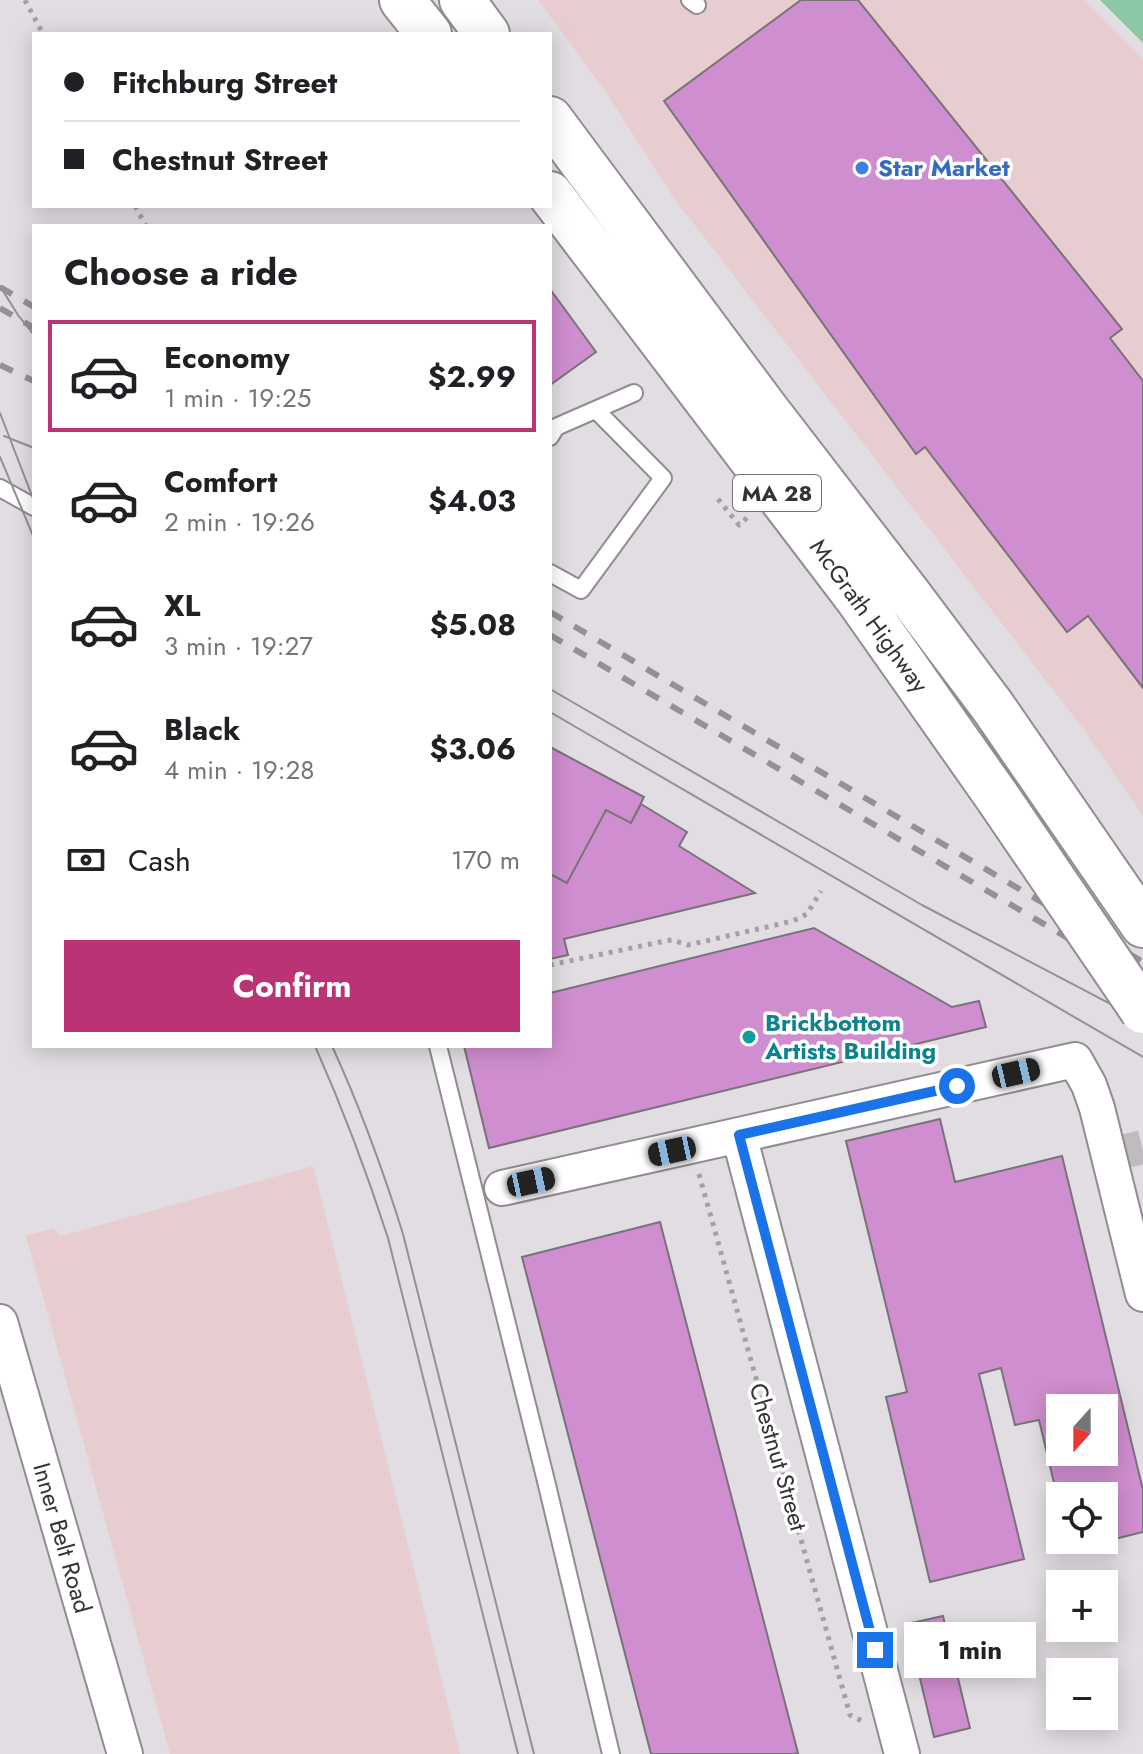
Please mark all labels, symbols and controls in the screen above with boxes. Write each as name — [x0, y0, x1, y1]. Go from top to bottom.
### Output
text: Fitchburg Street — [112, 61, 337, 104]
text: Chestnut Street — [112, 138, 328, 181]
place label: Star Market — [878, 150, 1010, 185]
marker: Star Market — [853, 159, 871, 177]
text: Choose a ride — [64, 246, 298, 298]
text: Economy — [164, 336, 290, 379]
icon: car — [68, 340, 140, 412]
text: $2.99 — [428, 355, 516, 398]
text: 1 min · 19:25 — [164, 379, 312, 417]
text: Comfort — [164, 460, 277, 503]
icon: car — [68, 464, 140, 536]
road number: MA 28 — [733, 475, 821, 511]
text: $4.03 — [428, 479, 516, 522]
text: 2 min · 19:26 — [164, 503, 315, 541]
street label: McGrath Highway — [802, 532, 938, 700]
text: XL — [164, 584, 200, 627]
icon: car — [68, 588, 140, 660]
text: $5.08 — [430, 603, 516, 646]
text: 3 min · 19:27 — [164, 627, 313, 665]
text: Black — [164, 708, 240, 751]
icon: car — [68, 712, 140, 784]
text: $3.06 — [430, 727, 516, 770]
text: 4 min · 19:28 — [164, 751, 315, 789]
icon: cash — [64, 838, 108, 882]
text: Cash — [128, 839, 191, 882]
text: 170 m — [451, 841, 520, 879]
button: Confirm — [64, 940, 520, 1032]
place label: Brickbottom Artists Building — [764, 1005, 936, 1068]
marker: Brickbottom Artists Building — [740, 1028, 758, 1046]
car — [990, 1056, 1042, 1090]
route start — [939, 1068, 975, 1104]
car — [646, 1134, 698, 1168]
car — [505, 1165, 557, 1199]
street label: Chestnut Street — [741, 1379, 816, 1535]
north arrow — [1046, 1394, 1118, 1466]
map controls — [1046, 1394, 1118, 1730]
street label: Inner Belt Road — [24, 1459, 101, 1617]
button: locate — [1046, 1482, 1118, 1554]
button: + — [1046, 1570, 1118, 1642]
callout: 1 min — [903, 1622, 1035, 1678]
text: 1 min — [938, 1631, 1002, 1669]
route end — [857, 1632, 893, 1668]
button: − — [1046, 1658, 1118, 1730]

